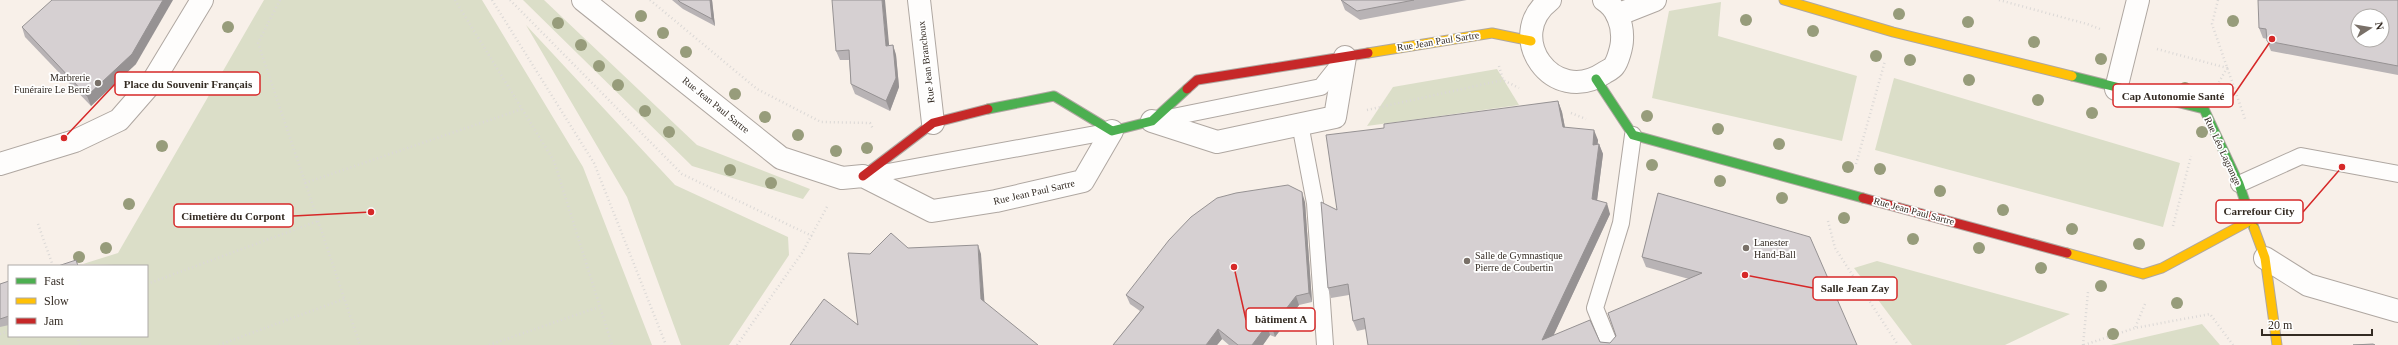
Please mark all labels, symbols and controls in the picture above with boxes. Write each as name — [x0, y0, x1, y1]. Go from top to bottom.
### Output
north arrow — [2350, 8, 2390, 48]
street label: Rue Jean Branchoux — [915, 20, 937, 104]
text: N — [2373, 21, 2386, 31]
street label: Rue Jean Paul Sartre — [1396, 29, 1480, 53]
place label: Marbrerie Funéraire Le Berré — [14, 72, 91, 95]
callout: Place du Souvenir Français — [115, 72, 260, 95]
street label: Rue Jean Paul Sartre — [680, 75, 752, 136]
marker: Marbrerie Funéraire Le Berré — [93, 78, 103, 88]
text: Place du Souvenir Français — [124, 78, 253, 90]
callout: Cap Autonomie Santé — [2113, 84, 2233, 107]
text: Cap Autonomie Santé — [2122, 90, 2224, 102]
street label: Rue Léo Lagrange — [2202, 115, 2244, 188]
street label: Rue Jean Paul Sartre — [992, 177, 1076, 207]
street label: Rue Jean Paul Sartre — [1872, 195, 1956, 227]
callout: Carrefour City — [2216, 200, 2303, 223]
callout: Cimetière du Corpont — [174, 204, 293, 227]
text: Carrefour City — [2224, 205, 2295, 217]
text: Cimetière du Corpont — [181, 210, 285, 222]
place label: Lanester Hand-Ball — [1754, 237, 1796, 260]
marker: Lanester Hand-Ball — [1741, 243, 1751, 253]
place label: Salle de Gymnastique Pierre de Coubertin — [1475, 250, 1563, 273]
marker: Salle de Gymnastique Pierre de Coubertin — [1462, 256, 1472, 266]
legend — [8, 265, 148, 337]
text: Fast — [44, 274, 65, 288]
callout: Salle Jean Zay — [1813, 277, 1897, 300]
text: Salle Jean Zay — [1821, 282, 1890, 294]
text: Slow — [44, 294, 69, 308]
callout: bâtiment A — [1246, 308, 1315, 331]
scale bar — [2262, 311, 2372, 337]
text: bâtiment A — [1255, 313, 1307, 325]
text: Jam — [44, 314, 64, 328]
text: 20 m — [2268, 318, 2293, 332]

